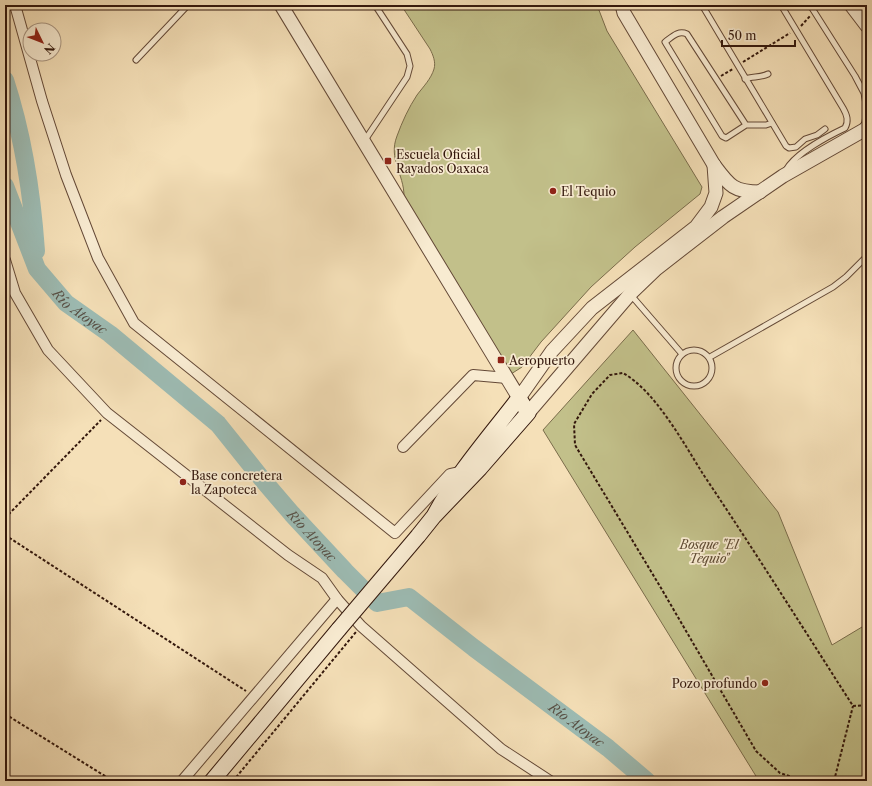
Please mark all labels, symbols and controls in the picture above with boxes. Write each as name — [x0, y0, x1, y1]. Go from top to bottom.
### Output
north arrow — [22, 22, 62, 62]
scale bar — [722, 22, 795, 48]
text: 50 m — [728, 28, 757, 43]
text: N — [41, 41, 58, 57]
place label: Escuela Oficial Rayados Oaxaca — [396, 147, 490, 176]
marker: Escuela Oficial Rayados Oaxaca — [383, 156, 393, 166]
place label: El Tequio — [561, 184, 616, 199]
marker: El Tequio — [548, 186, 558, 196]
water label: Río Atoyac — [49, 285, 111, 338]
place label: Aeropuerto — [508, 353, 575, 368]
marker: Aeropuerto — [496, 355, 506, 365]
place label: Base concretera la Zapoteca — [191, 468, 283, 497]
marker: Base concretera la Zapoteca — [178, 477, 188, 487]
water label: Río Atoyac — [283, 506, 340, 565]
park label: Bosque "El Tequio" — [679, 537, 739, 566]
place label: Pozo profundo — [672, 676, 757, 691]
marker: Pozo profundo — [760, 678, 770, 688]
water label: Río Atoyac — [545, 698, 608, 751]

